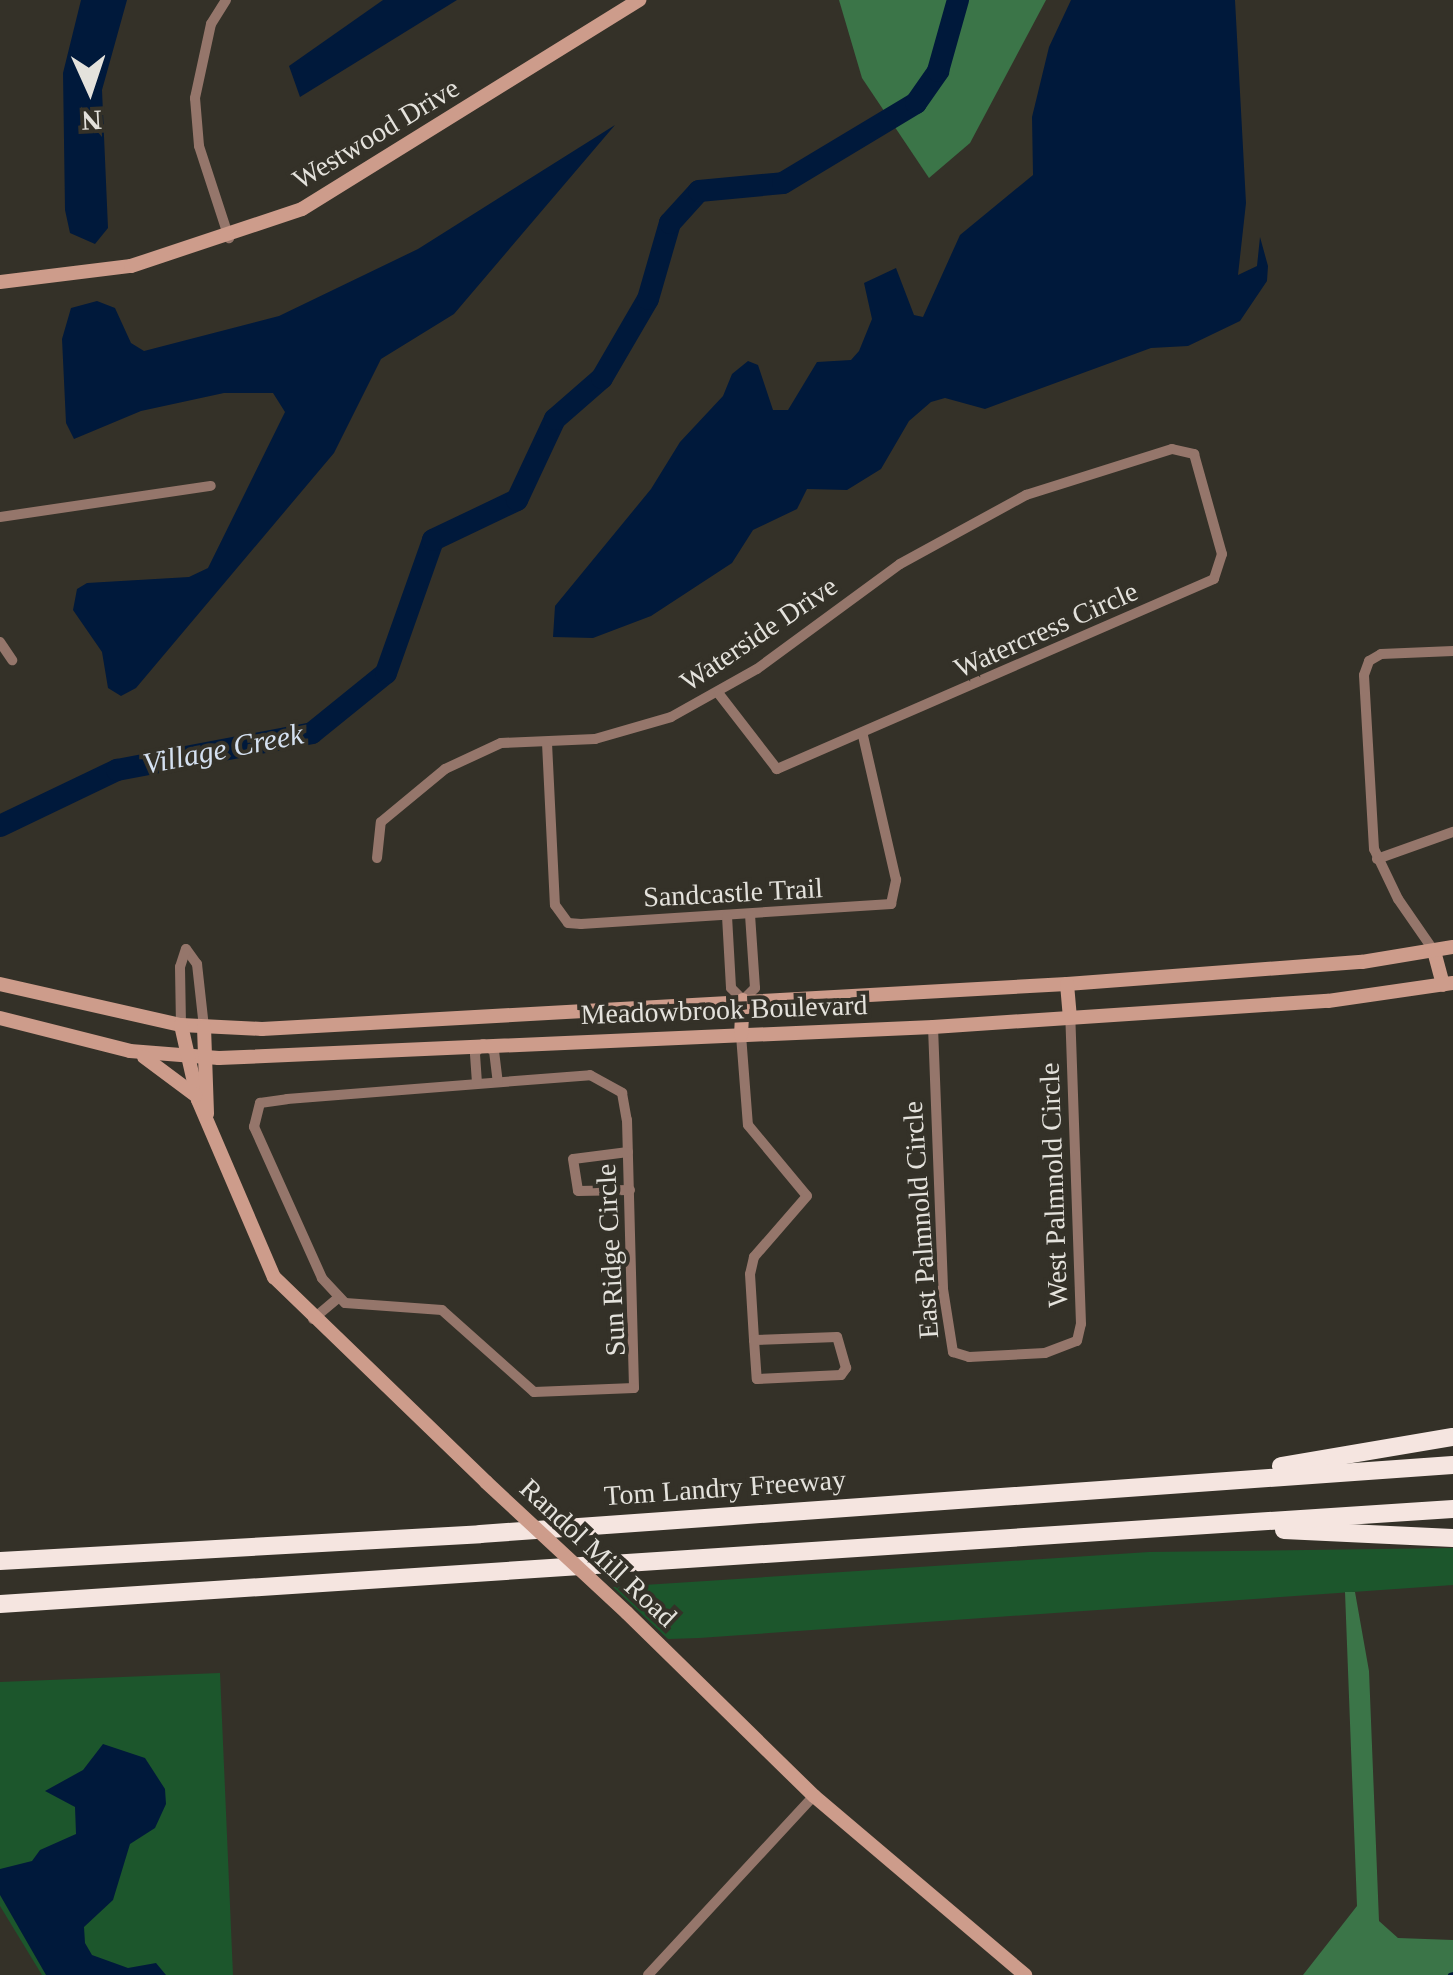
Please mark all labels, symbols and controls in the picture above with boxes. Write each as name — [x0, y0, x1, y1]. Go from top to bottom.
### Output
north arrow — [40, 40, 140, 140]
street label: Westwood Drive — [287, 71, 465, 197]
text: N — [81, 104, 103, 136]
street label: Waterside Drive — [674, 569, 844, 699]
street label: Watercress Circle — [949, 574, 1143, 686]
water label: Village Creek — [140, 716, 306, 782]
street label: Sandcastle Trail — [642, 872, 824, 914]
street label: Meadowbrook Boulevard — [580, 988, 868, 1032]
street label: West Palmnold Circle — [1033, 1062, 1075, 1308]
street label: East Palmnold Circle — [896, 1100, 946, 1340]
street label: Sun Ridge Circle — [589, 1163, 633, 1357]
street label: Tom Landry Freeway — [603, 1463, 847, 1513]
street label: Randol Mill Road — [513, 1472, 683, 1634]

